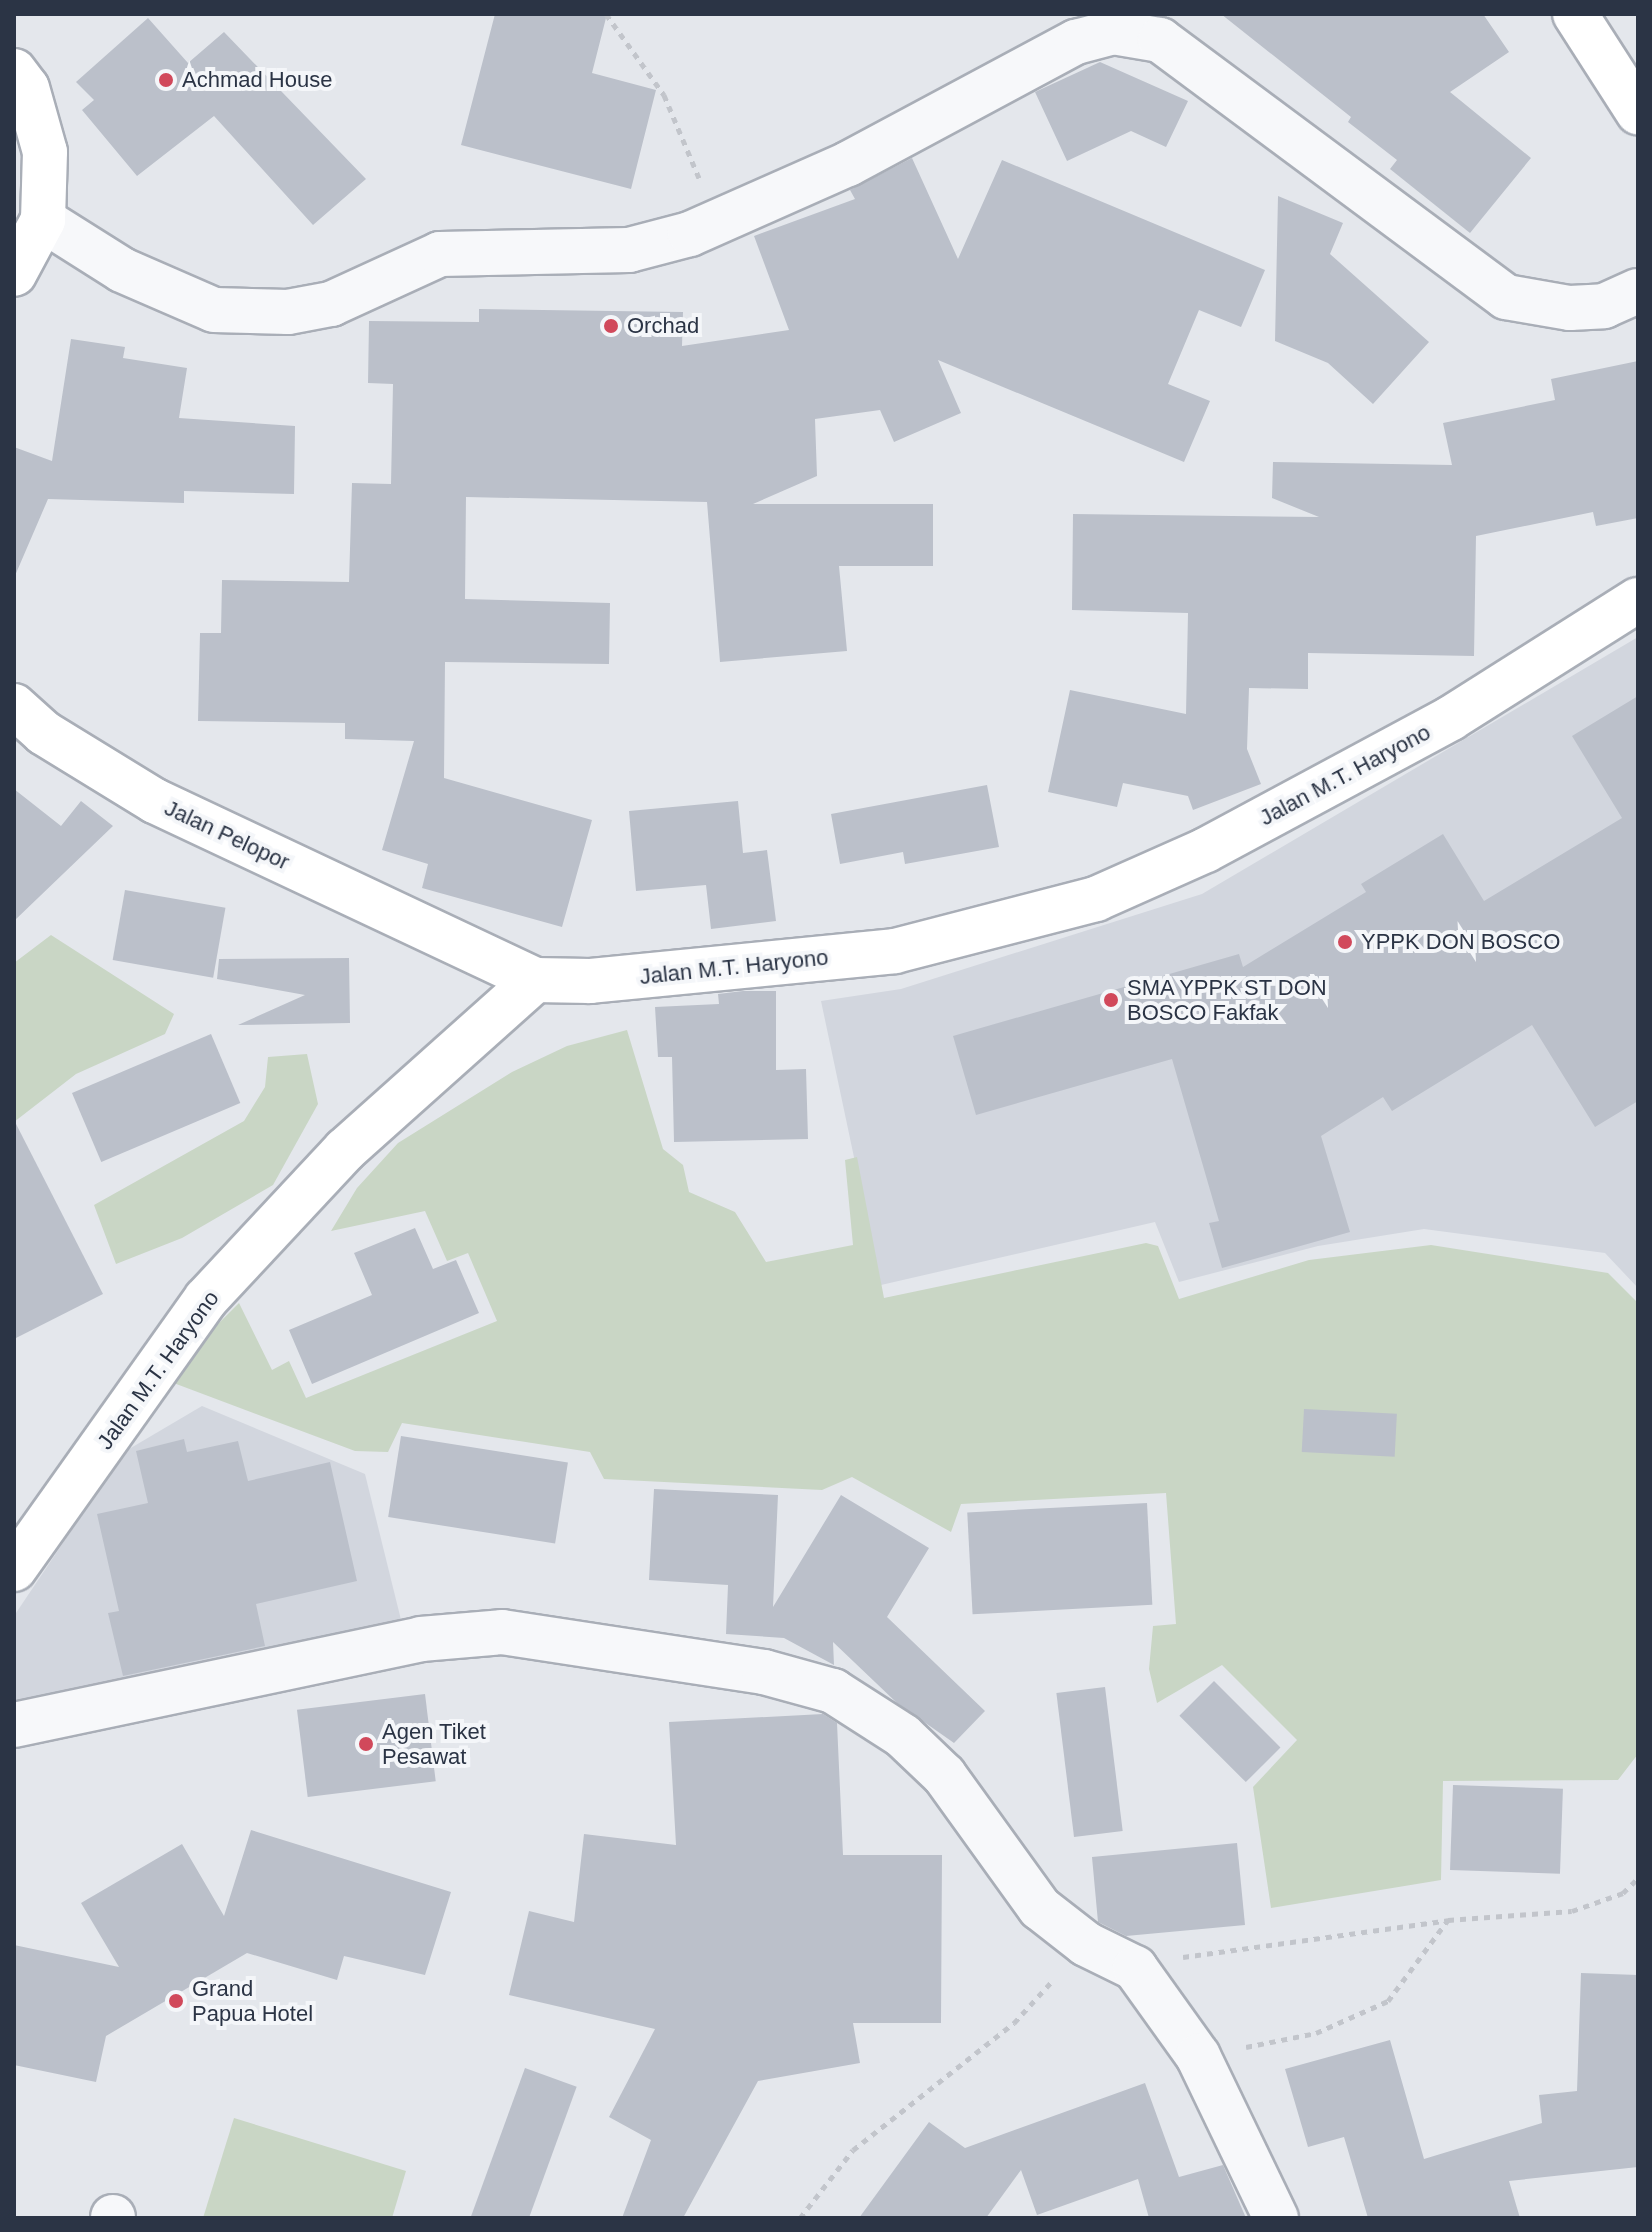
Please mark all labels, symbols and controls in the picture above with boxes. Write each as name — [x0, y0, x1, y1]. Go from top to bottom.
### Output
place label: Achmad House — [182, 67, 332, 93]
marker: Achmad House — [157, 71, 175, 89]
place label: Orchad — [627, 313, 699, 339]
marker: Orchad — [602, 317, 620, 335]
street label: Jalan M.T. Haryono — [1255, 719, 1435, 831]
street label: Jalan Pelopor — [160, 795, 294, 875]
place label: YPPK DON BOSCO — [1361, 929, 1560, 955]
marker: YPPK DON BOSCO — [1336, 933, 1354, 951]
street label: Jalan M.T. Haryono — [638, 944, 830, 990]
place label: SMA YPPK ST DON BOSCO Fakfak — [1127, 974, 1329, 1026]
marker: SMA YPPK ST DON BOSCO Fakfak — [1102, 991, 1120, 1009]
street label: Jalan M.T. Haryono — [92, 1286, 224, 1454]
place label: Agen Tiket Pesawat — [382, 1718, 486, 1770]
marker: Agen Tiket Pesawat — [357, 1735, 375, 1753]
place label: Grand Papua Hotel — [192, 1975, 313, 2026]
marker: Grand Papua Hotel — [167, 1992, 185, 2010]

